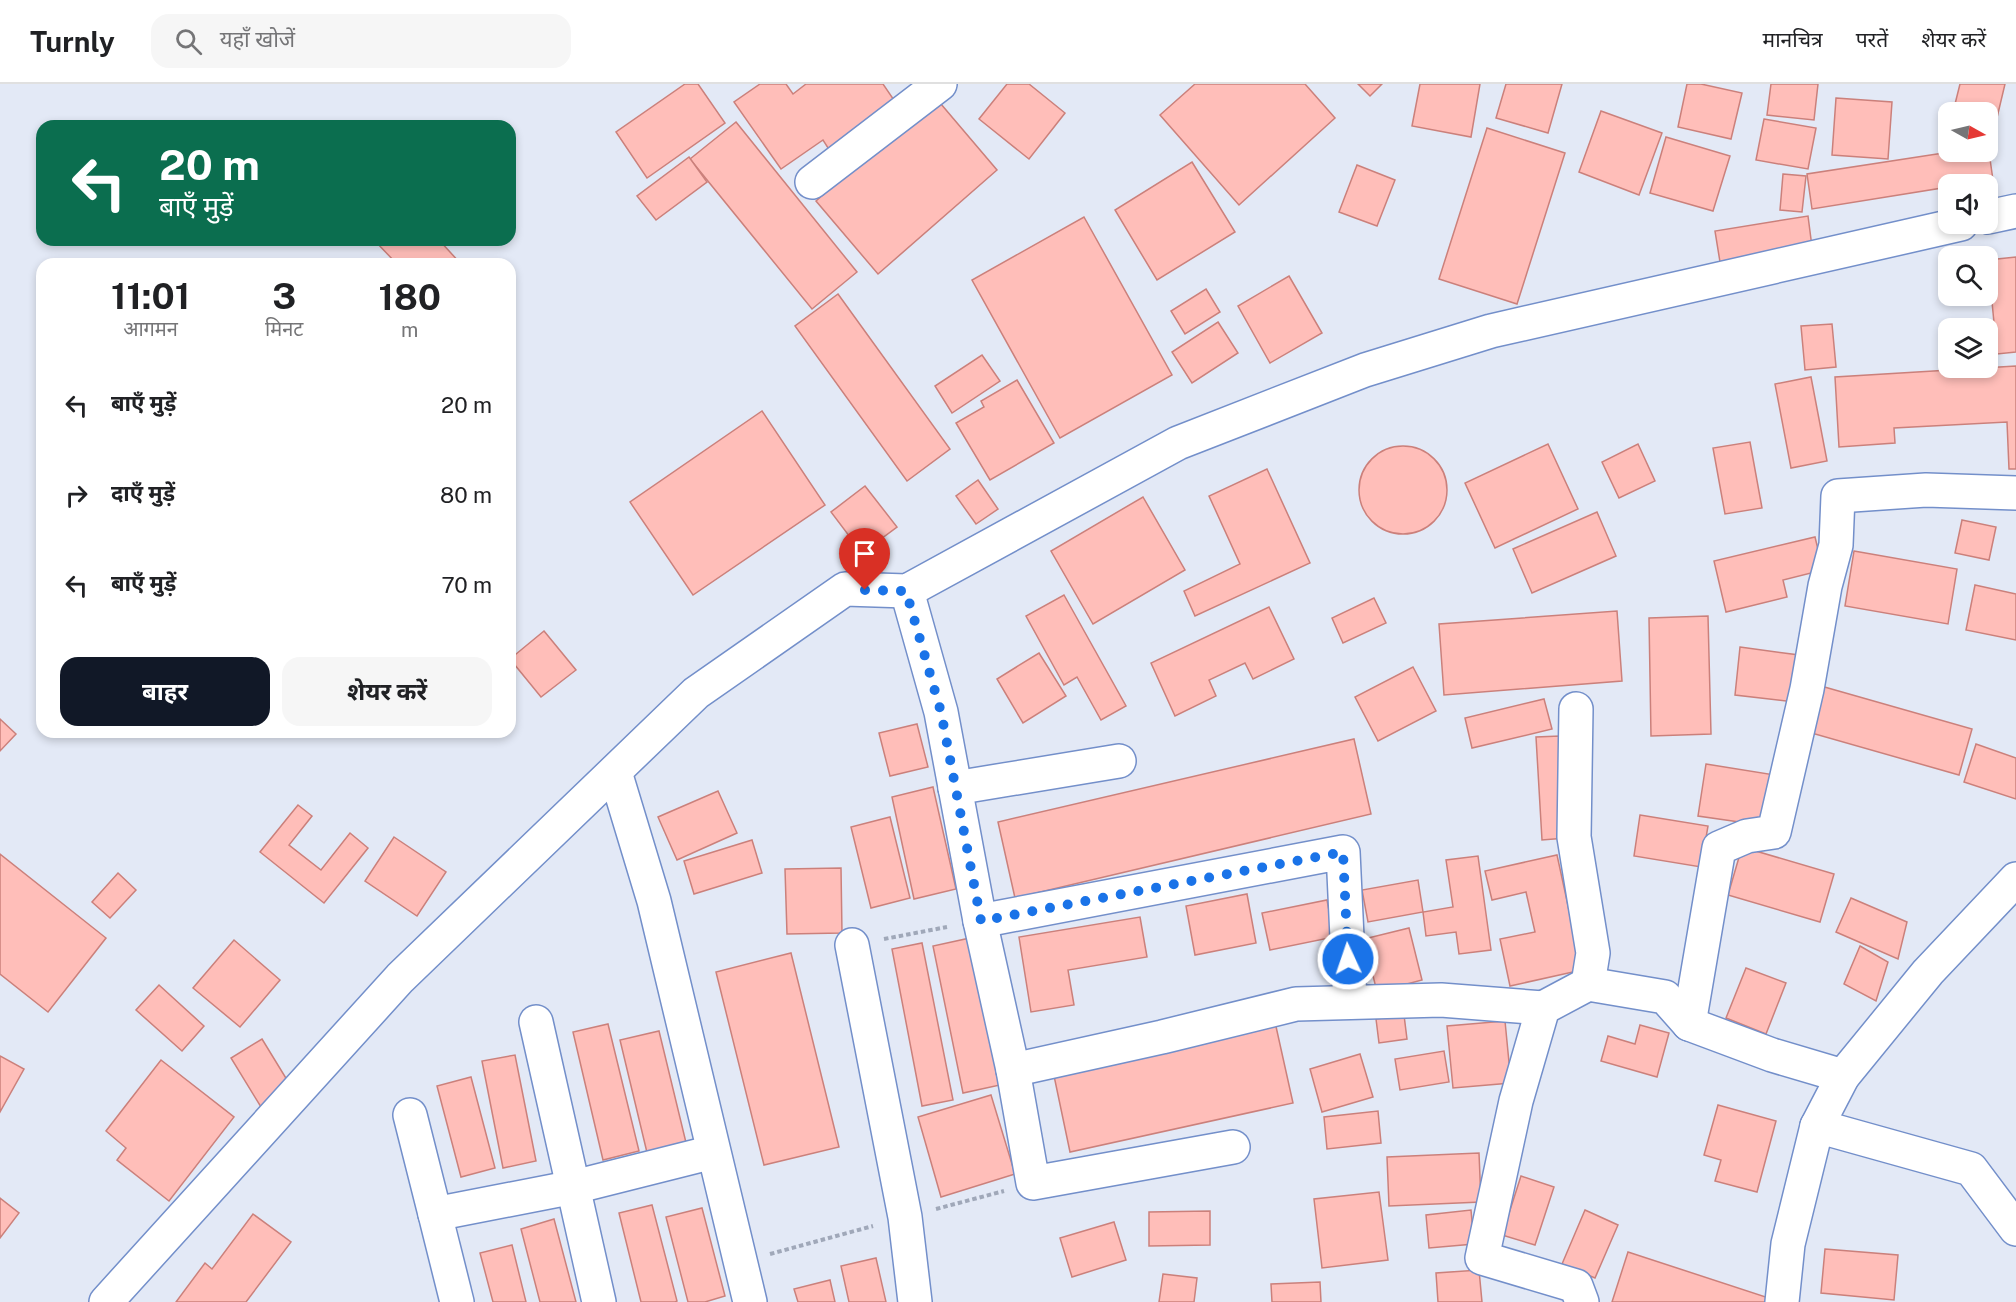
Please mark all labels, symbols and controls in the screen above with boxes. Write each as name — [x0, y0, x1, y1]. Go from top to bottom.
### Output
search box — [151, 14, 571, 68]
text: Turnly — [30, 25, 115, 58]
icon: search — [172, 25, 205, 58]
text: यहाँ खोजें — [220, 26, 295, 52]
text: मानचित्र — [1763, 27, 1823, 52]
text: परतें — [1856, 27, 1888, 52]
text: शेयर करें — [1921, 27, 1986, 52]
north arrow — [1938, 102, 1998, 162]
map controls — [1938, 102, 1998, 378]
text: 20 m — [159, 140, 260, 189]
icon: left — [60, 144, 138, 222]
button: sound — [1938, 174, 1998, 234]
text: बाएँ मुड़ें — [159, 190, 234, 222]
button: search — [1938, 246, 1998, 306]
text: 11:01 — [111, 275, 190, 317]
text: 3 — [272, 275, 296, 317]
text: 180 — [378, 276, 441, 318]
text: आगमन — [123, 317, 178, 341]
text: मिनट — [265, 317, 303, 341]
text: m — [401, 318, 418, 342]
button: layers — [1938, 318, 1998, 378]
icon: left — [60, 389, 93, 422]
text: बाएँ मुड़ें — [111, 390, 176, 416]
text: 20 m — [441, 392, 492, 418]
icon: right — [60, 479, 93, 512]
text: दाएँ मुड़ें — [111, 480, 175, 506]
text: 80 m — [440, 482, 492, 508]
pin — [839, 528, 890, 590]
icon: arrive — [848, 537, 881, 570]
icon: left — [60, 569, 93, 602]
text: बाएँ मुड़ें — [111, 570, 176, 596]
text: 70 m — [441, 572, 492, 598]
button: बाहर — [60, 657, 270, 726]
button: शेयर करें — [282, 657, 492, 726]
position arrow — [1316, 927, 1380, 991]

